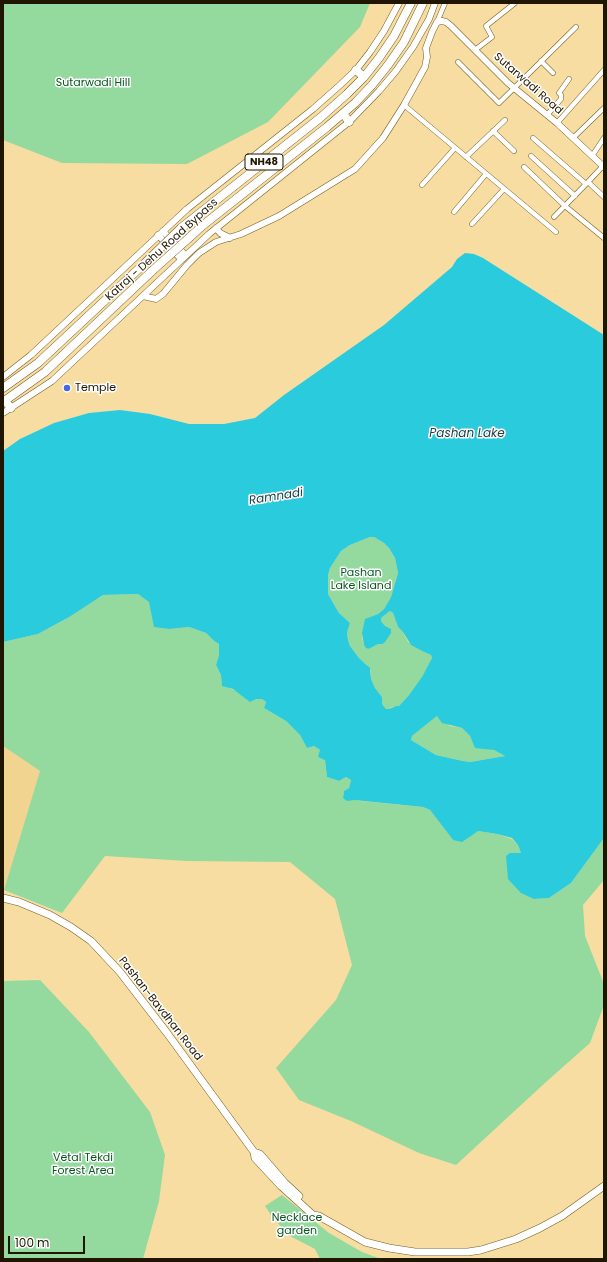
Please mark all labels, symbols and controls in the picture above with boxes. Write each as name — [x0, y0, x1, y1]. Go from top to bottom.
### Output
street label: Sutarwadi Road — [491, 50, 565, 118]
park label: Sutarwadi Hill — [56, 76, 130, 90]
road number: NH48 — [245, 154, 283, 170]
street label: Katraj - Dehu Road Bypass — [103, 196, 221, 304]
place label: Temple — [75, 381, 116, 395]
marker: Temple — [62, 383, 72, 393]
water label: Pashan Lake — [429, 427, 505, 441]
water label: Ramnadi — [248, 486, 304, 508]
park label: Pashan Lake Island — [331, 566, 391, 592]
street label: Pashan-Bavdhan Road — [115, 955, 205, 1063]
park label: Vetal Tekdi Forest Area — [52, 1151, 114, 1177]
park label: Necklace garden — [272, 1211, 322, 1237]
scale bar — [10, 1228, 87, 1254]
text: 100 m — [15, 1234, 49, 1251]

